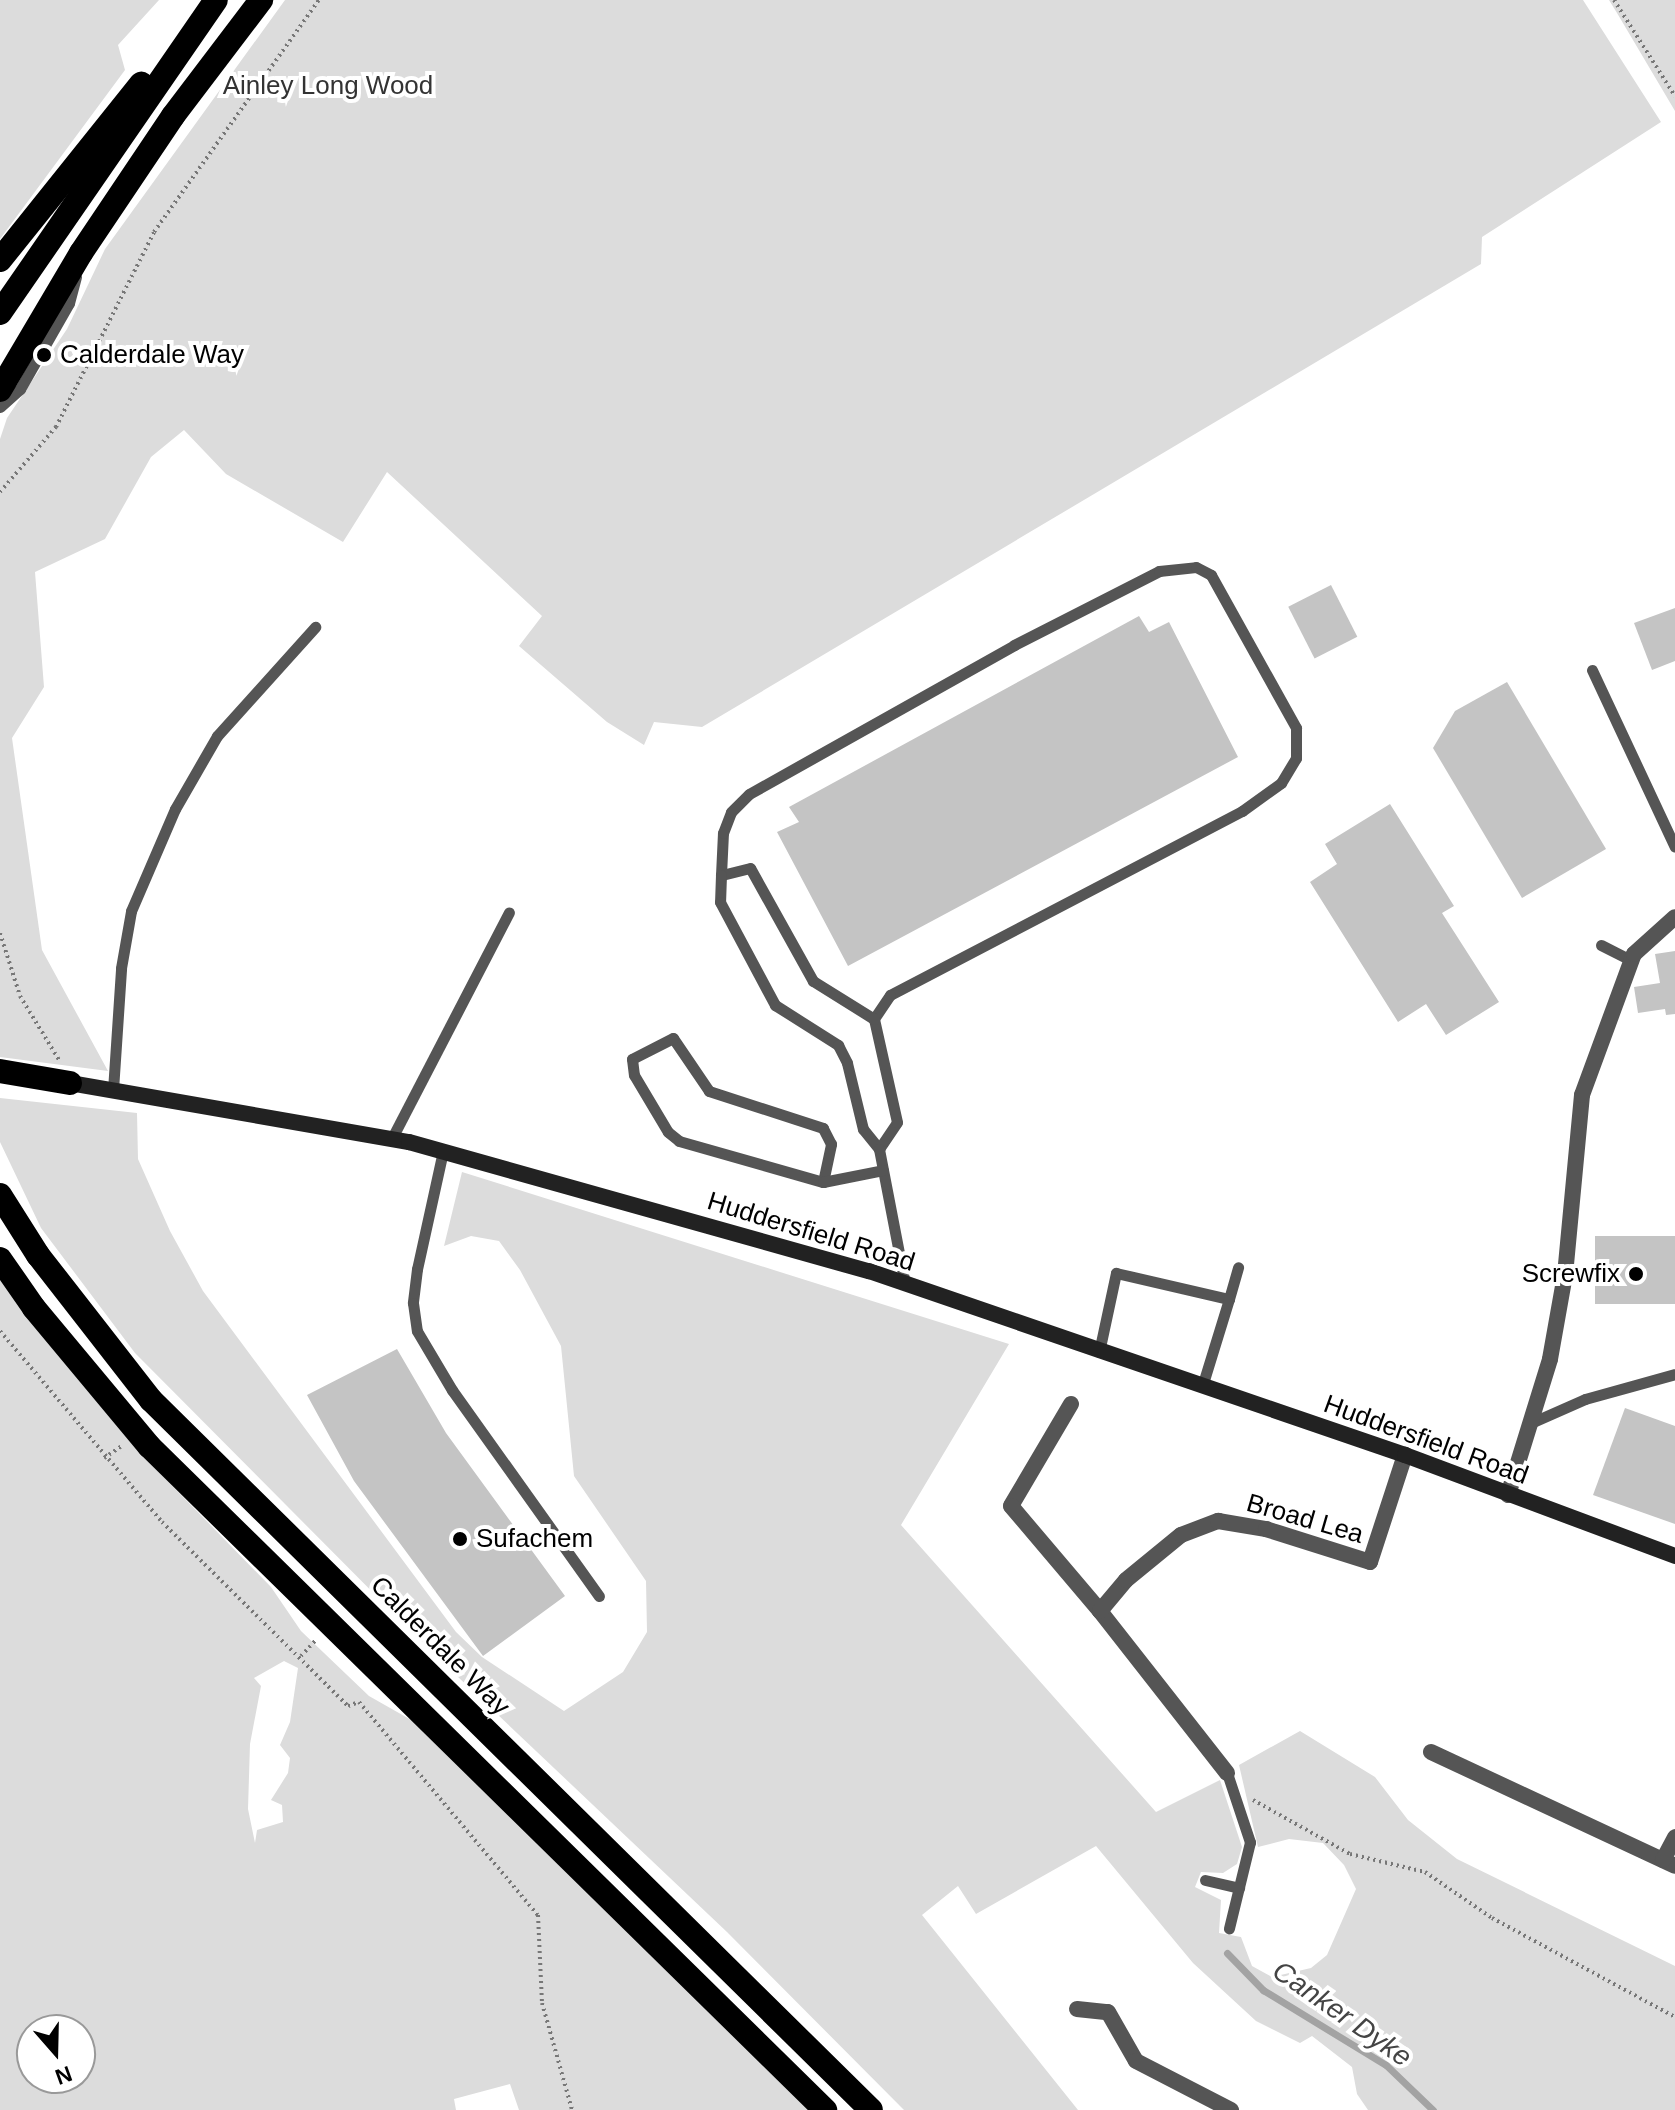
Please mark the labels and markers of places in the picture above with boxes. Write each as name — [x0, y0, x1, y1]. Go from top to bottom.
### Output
place label: Calderdale Way — [60, 339, 244, 371]
marker: Calderdale Way — [35, 346, 53, 364]
place label: Screwfix — [1522, 1258, 1620, 1290]
marker: Screwfix — [1627, 1265, 1645, 1283]
place label: Sufachem — [476, 1523, 593, 1555]
marker: Sufachem — [451, 1530, 469, 1548]

